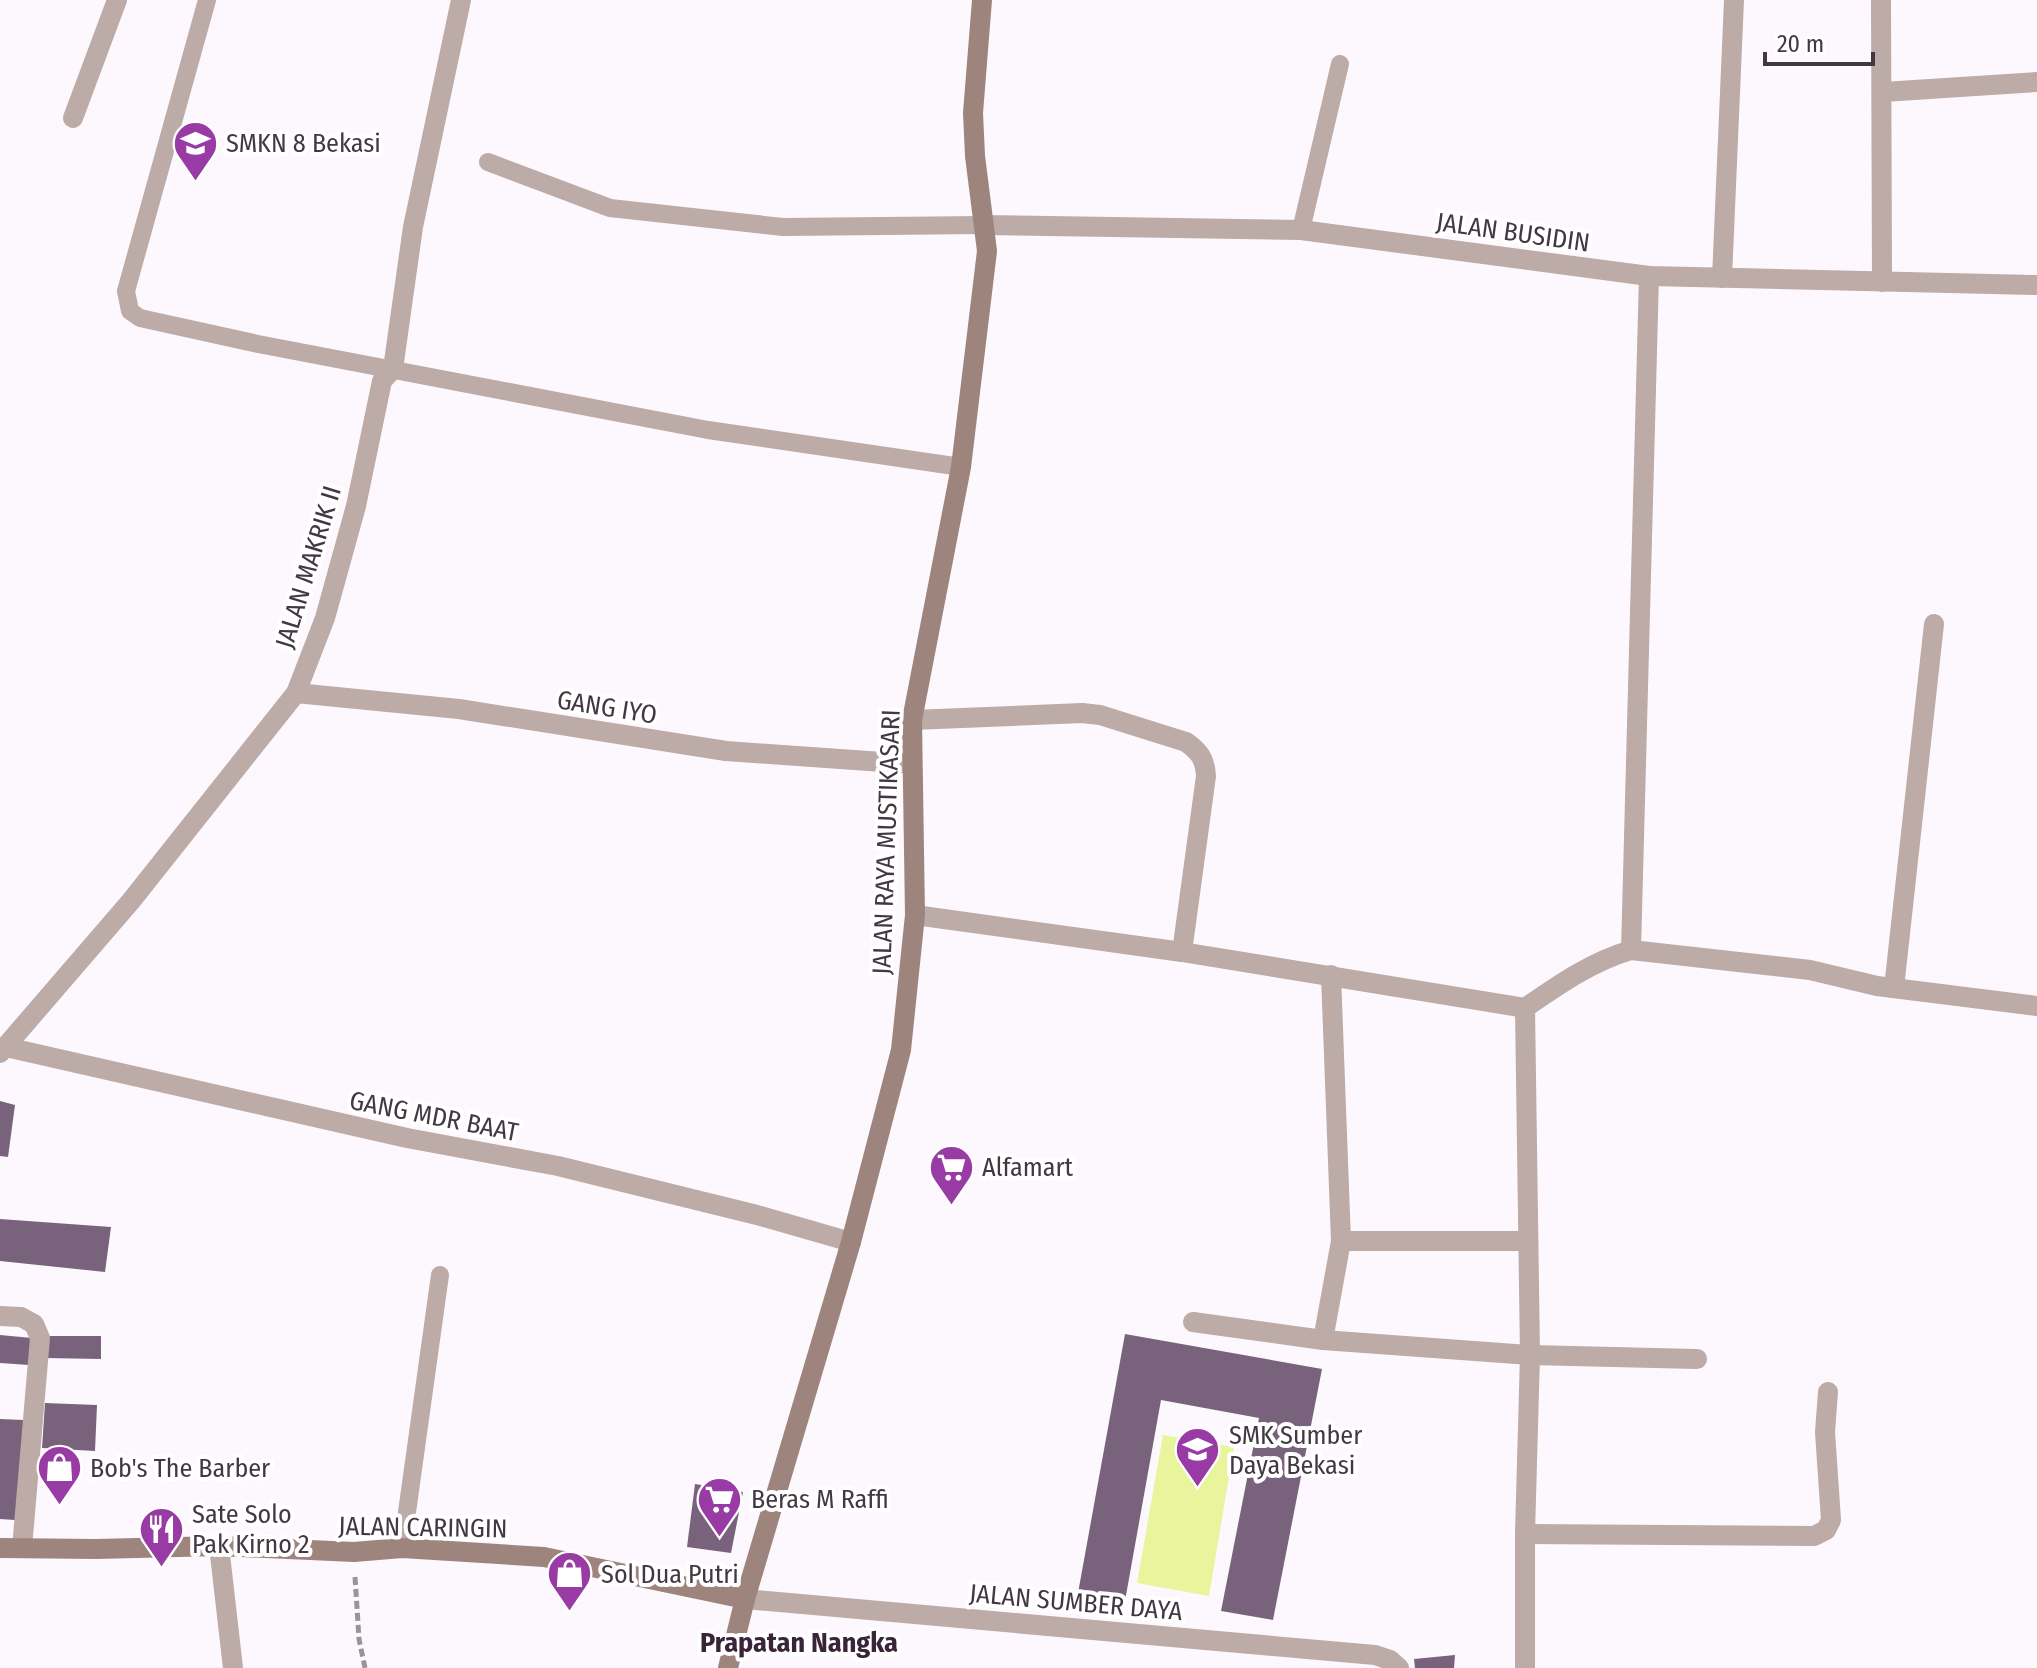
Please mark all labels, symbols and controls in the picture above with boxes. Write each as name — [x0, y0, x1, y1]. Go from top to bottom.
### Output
scale bar — [1765, 16, 1873, 66]
text: 20 m — [1777, 30, 1824, 58]
school or university icon: SMKN 8 Bekasi — [171, 119, 219, 182]
place label: SMKN 8 Bekasi — [226, 128, 381, 159]
street label: JALAN BUSIDIN — [1434, 206, 1592, 259]
street label: JALAN MAKRIK II — [269, 482, 348, 652]
street label: GANG IYO — [555, 684, 659, 731]
street label: JALAN RAYA MUSTIKASARI — [866, 709, 907, 975]
street label: GANG MDR BAAT — [347, 1085, 521, 1148]
supermarket icon: Alfamart — [927, 1143, 975, 1206]
place label: Alfamart — [982, 1152, 1073, 1183]
place label: SMK Sumber Daya Bekasi — [1229, 1420, 1362, 1481]
school or university icon: SMK Sumber Daya Bekasi — [1174, 1426, 1222, 1489]
shop icon: Bob's The Barber — [35, 1444, 83, 1507]
place label: Bob's The Barber — [90, 1453, 270, 1484]
supermarket icon: Beras M Raffi — [696, 1475, 744, 1538]
place label: Beras M Raffi — [751, 1484, 889, 1515]
place label: Sate Solo Pak Kirno 2 — [192, 1499, 310, 1560]
restaurant icon: Sate Solo Pak Kirno 2 — [137, 1505, 185, 1568]
street label: JALAN CARINGIN — [338, 1511, 508, 1544]
shop icon: Sol Dua Putri — [546, 1550, 594, 1613]
place label: Sol Dua Putri — [601, 1559, 739, 1590]
street label: JALAN SUMBER DAYA — [968, 1578, 1184, 1627]
district label: Prapatan Nangka — [700, 1626, 898, 1659]

